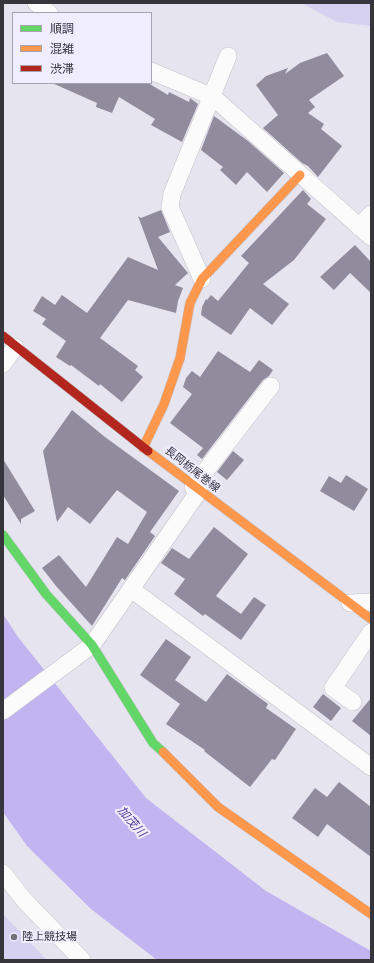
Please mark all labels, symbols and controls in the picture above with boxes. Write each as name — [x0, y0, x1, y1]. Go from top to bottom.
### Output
legend — [12, 12, 152, 84]
text: 順調 — [50, 22, 74, 37]
text: 混雑 — [50, 42, 74, 57]
text: 渋滞 — [50, 62, 74, 77]
street label: 長岡栃尾巻線 — [162, 444, 222, 496]
water label: 加茂川 — [114, 804, 148, 840]
place label: 陸上競技場 — [22, 930, 77, 944]
marker: 陸上競技場 — [9, 932, 19, 942]

